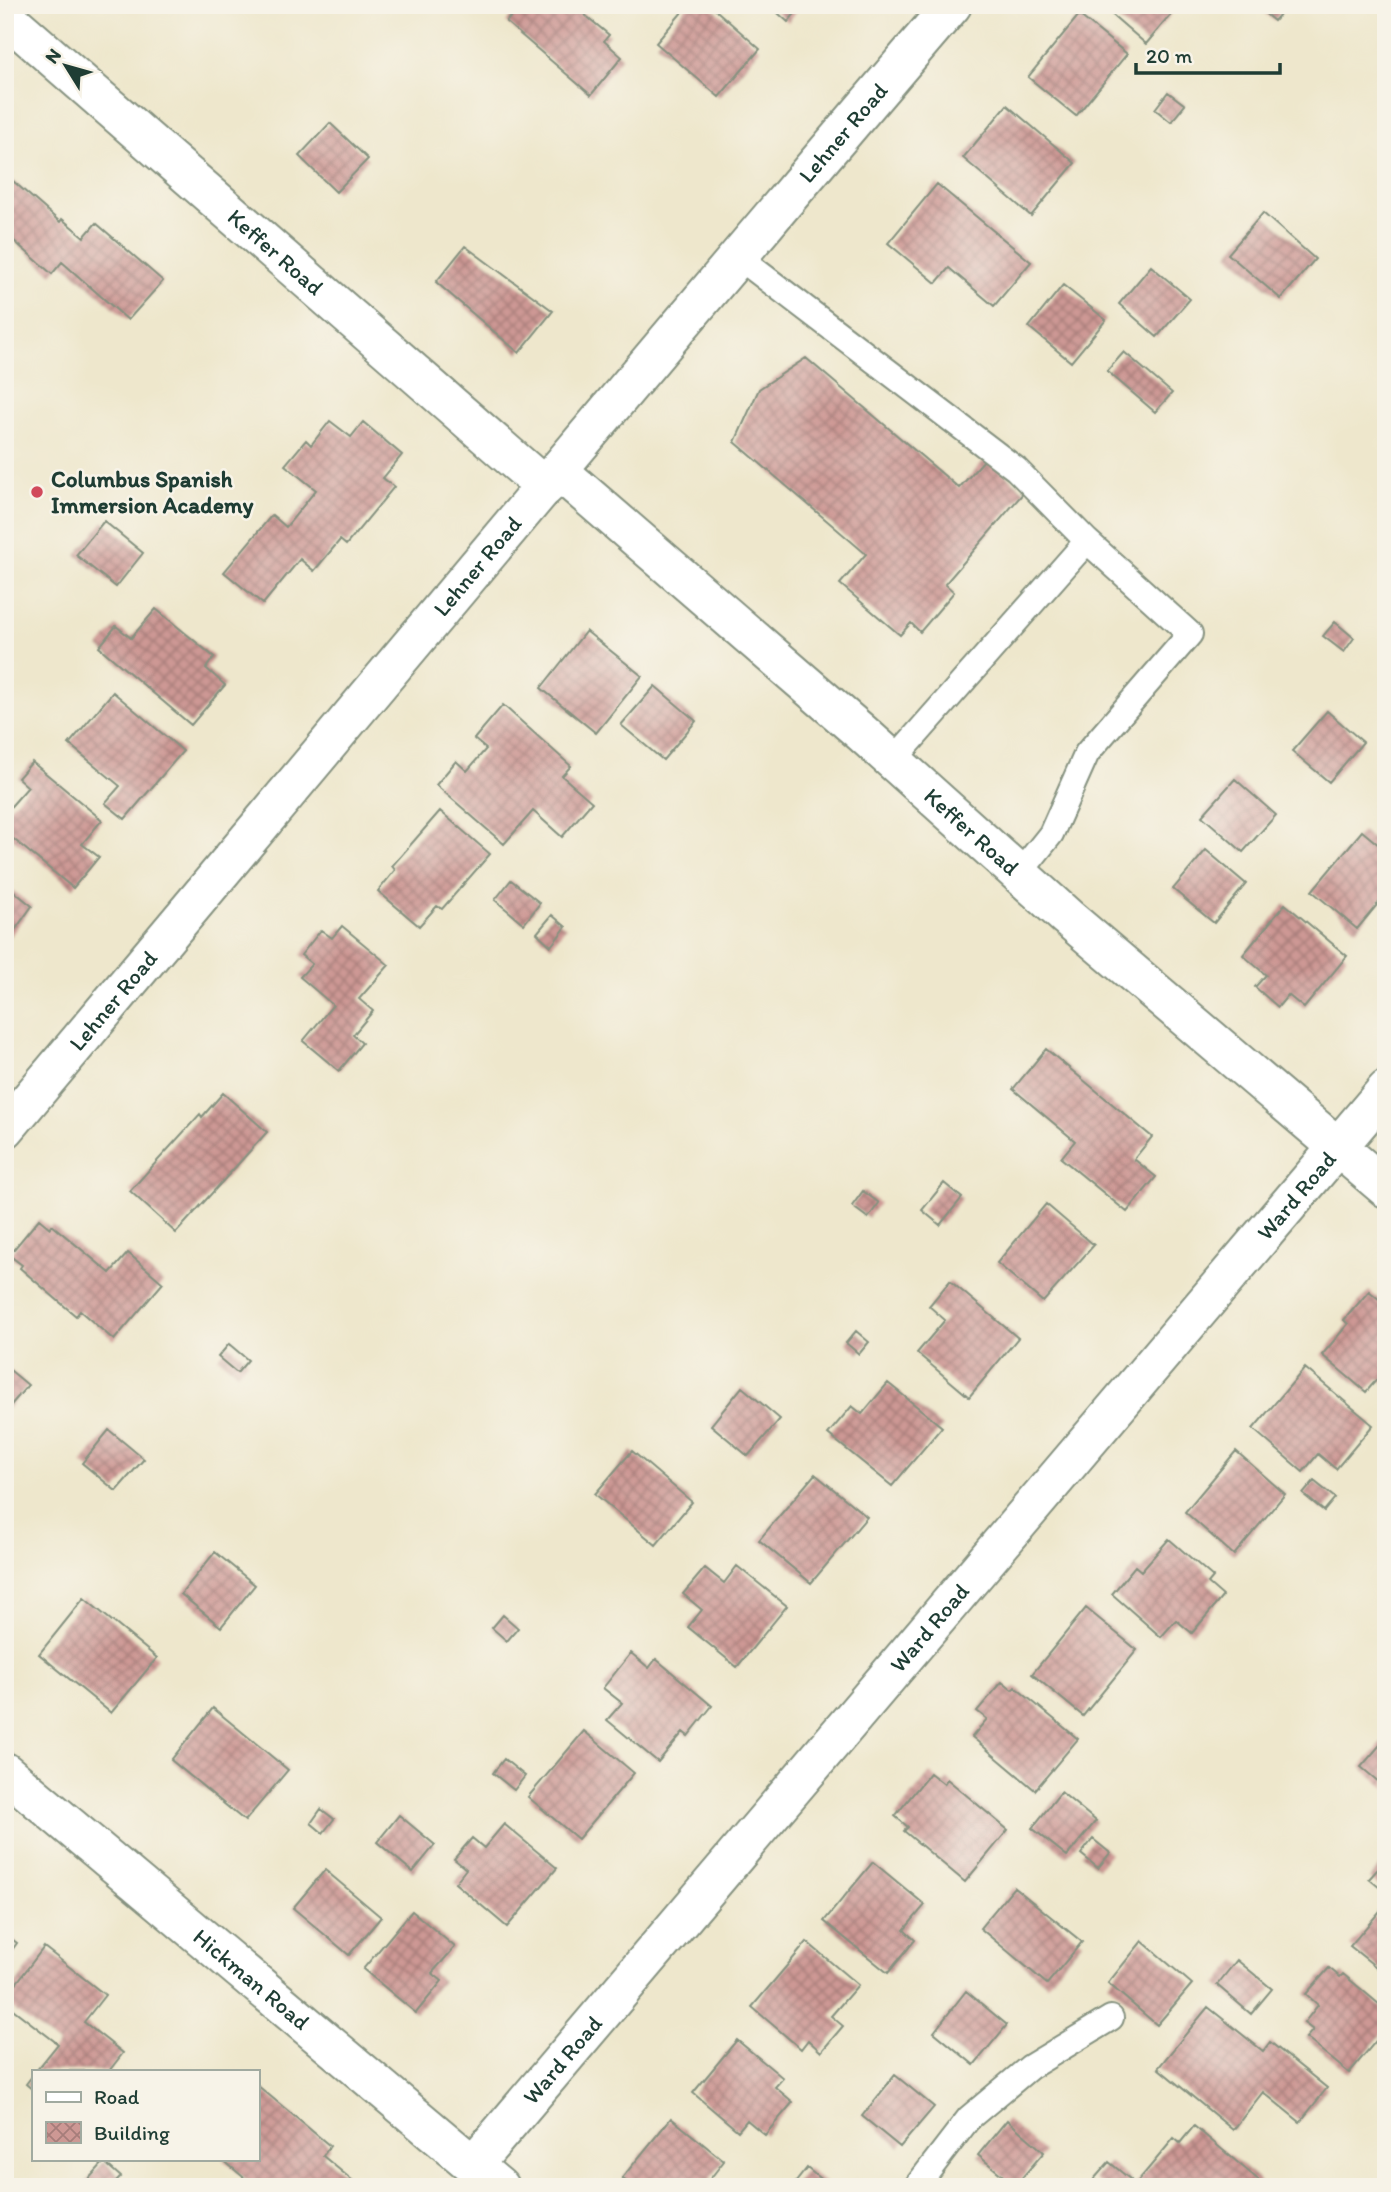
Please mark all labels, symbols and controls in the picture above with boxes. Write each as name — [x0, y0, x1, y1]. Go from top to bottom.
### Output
north arrow — [32, 32, 102, 102]
scale bar — [1136, 32, 1279, 76]
text: 20 m — [1146, 43, 1193, 68]
text: N — [40, 44, 66, 68]
street label: Lehner Road — [793, 77, 894, 188]
street label: Keffer Road — [222, 203, 329, 301]
place label: Columbus Spanish Immersion Academy — [51, 465, 253, 519]
marker: Columbus Spanish Immersion Academy — [29, 484, 45, 500]
street label: Lehner Road — [427, 510, 528, 622]
street label: Keffer Road — [919, 782, 1025, 881]
street label: Lehner Road — [63, 944, 164, 1056]
street label: Ward Road — [1251, 1145, 1342, 1246]
street label: Ward Road — [884, 1577, 975, 1678]
street label: Hickman Road — [188, 1922, 315, 2036]
street label: Ward Road — [517, 2009, 608, 2110]
legend — [32, 2070, 259, 2160]
text: Road — [94, 2084, 140, 2109]
text: Building — [94, 2120, 170, 2145]

